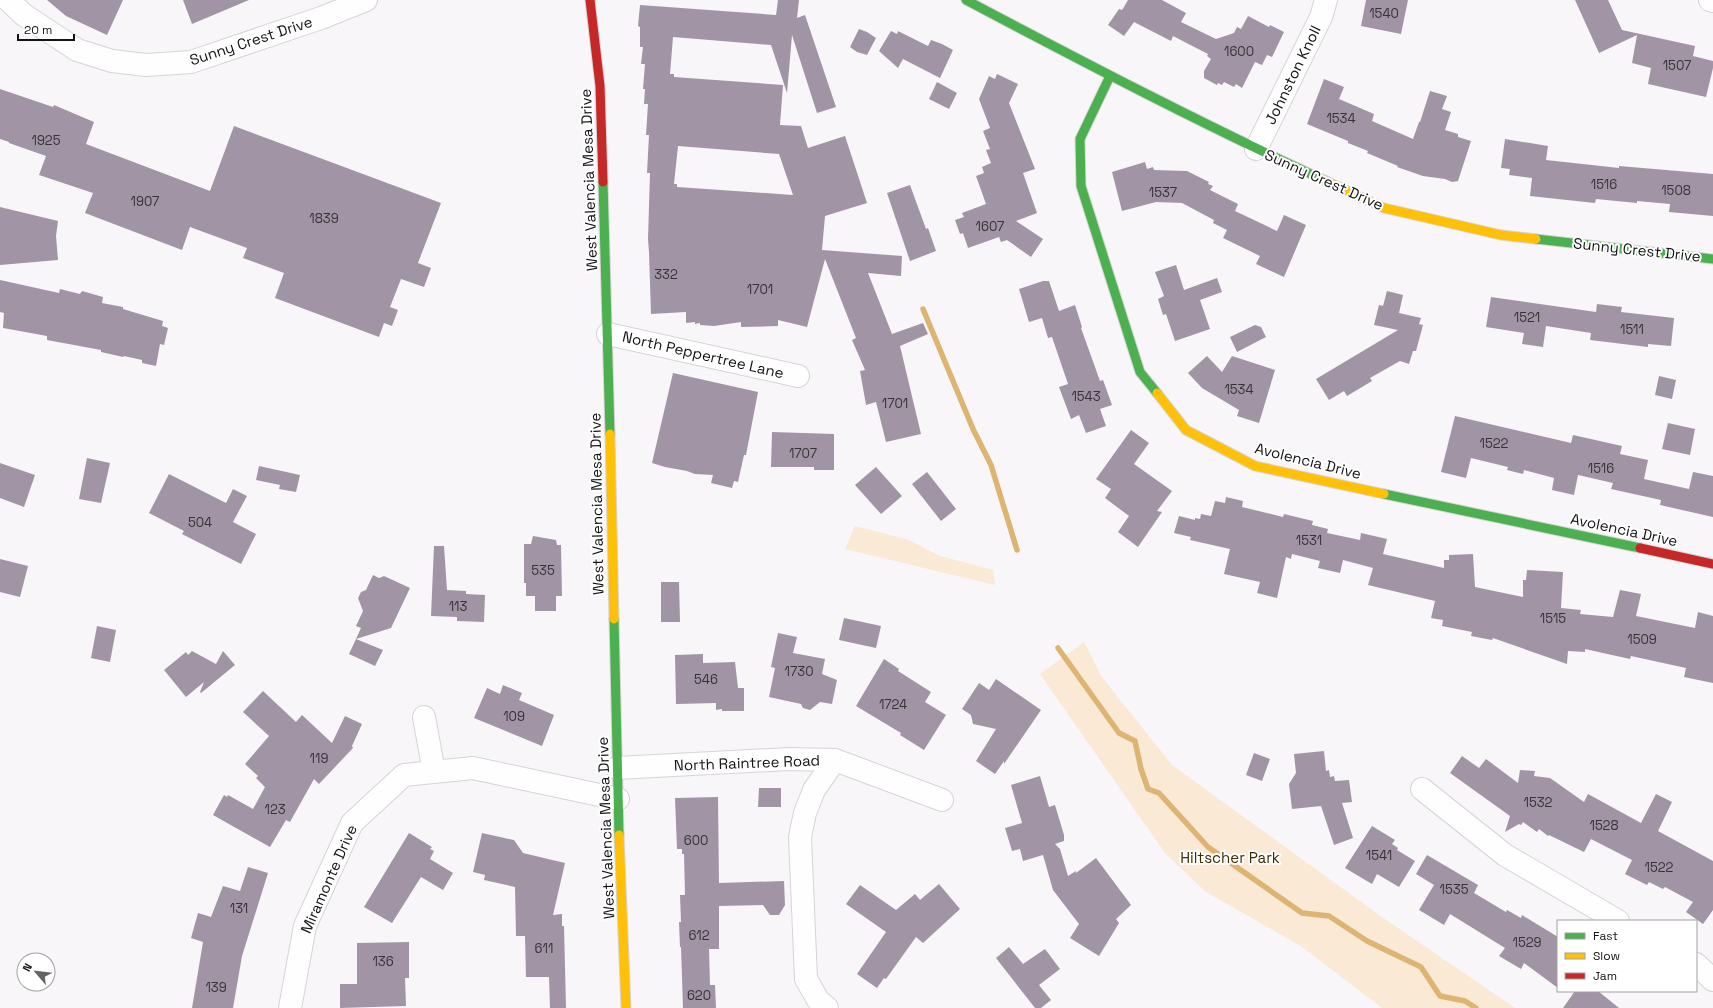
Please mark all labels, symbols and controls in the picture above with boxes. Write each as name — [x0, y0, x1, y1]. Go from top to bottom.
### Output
house number: 1540 — [1369, 5, 1399, 22]
street label: Sunny Crest Drive — [187, 12, 315, 69]
scale bar — [18, 16, 74, 42]
text: 20 m — [24, 22, 52, 38]
street label: Johnston Knoll — [1260, 22, 1325, 127]
house number: 1600 — [1224, 43, 1254, 60]
house number: 1507 — [1663, 57, 1691, 74]
street label: West Valencia Mesa Drive — [576, 88, 601, 272]
house number: 1534 — [1326, 110, 1356, 127]
house number: 1925 — [31, 132, 61, 149]
street label: Sunny Crest Drive — [1262, 145, 1387, 214]
house number: 1516 — [1591, 176, 1617, 193]
house number: 1508 — [1661, 182, 1691, 199]
house number: 1537 — [1149, 184, 1177, 201]
house number: 1907 — [131, 193, 159, 210]
house number: 1839 — [309, 210, 339, 227]
house number: 1607 — [976, 218, 1004, 235]
street label: Sunny Crest Drive — [1572, 233, 1702, 266]
house number: 332 — [654, 266, 678, 283]
house number: 1701 — [747, 281, 773, 298]
house number: 1521 — [1514, 309, 1540, 326]
house number: 1511 — [1620, 321, 1644, 338]
street label: North Peppertree Lane — [621, 327, 786, 382]
house number: 1534 — [1224, 381, 1254, 398]
house number: 1543 — [1071, 388, 1101, 405]
house number: 1701 — [882, 395, 908, 412]
street label: West Valencia Mesa Drive — [585, 413, 608, 595]
house number: 1522 — [1480, 435, 1509, 452]
street label: Avolencia Drive — [1253, 438, 1363, 483]
house number: 1707 — [789, 445, 817, 462]
house number: 1516 — [1588, 460, 1614, 477]
street label: Avolencia Drive — [1569, 509, 1680, 550]
house number: 504 — [188, 514, 212, 531]
house number: 1531 — [1296, 532, 1322, 549]
house number: 535 — [531, 562, 555, 579]
house number: 113 — [449, 598, 468, 615]
house number: 1515 — [1540, 610, 1566, 627]
house number: 1509 — [1627, 631, 1657, 648]
house number: 1730 — [785, 663, 813, 680]
house number: 546 — [694, 671, 718, 688]
house number: 1724 — [879, 696, 907, 713]
house number: 109 — [503, 708, 525, 725]
street label: West Valencia Mesa Drive — [593, 736, 618, 920]
house number: 119 — [310, 750, 328, 767]
street label: North Raintree Road — [674, 750, 820, 775]
house number: 1532 — [1524, 794, 1553, 811]
house number: 123 — [264, 801, 286, 818]
house number: 1528 — [1589, 817, 1619, 834]
street label: Miramonte Drive — [296, 821, 361, 936]
house number: 600 — [684, 832, 708, 849]
house number: 1541 — [1366, 847, 1392, 864]
park label: Hiltscher Park — [1180, 848, 1280, 867]
house number: 1522 — [1645, 859, 1674, 876]
house number: 1535 — [1440, 881, 1469, 898]
house number: 131 — [230, 900, 248, 917]
legend — [1557, 920, 1697, 992]
house number: 612 — [688, 927, 710, 944]
text: Fast — [1593, 928, 1618, 944]
house number: 1529 — [1513, 934, 1541, 951]
house number: 611 — [535, 940, 553, 957]
text: Slow — [1593, 948, 1620, 964]
north arrow — [16, 952, 56, 992]
house number: 136 — [372, 953, 394, 970]
text: N — [19, 961, 35, 974]
text: Jam — [1593, 968, 1617, 984]
house number: 139 — [205, 979, 227, 996]
house number: 620 — [687, 987, 711, 1004]

